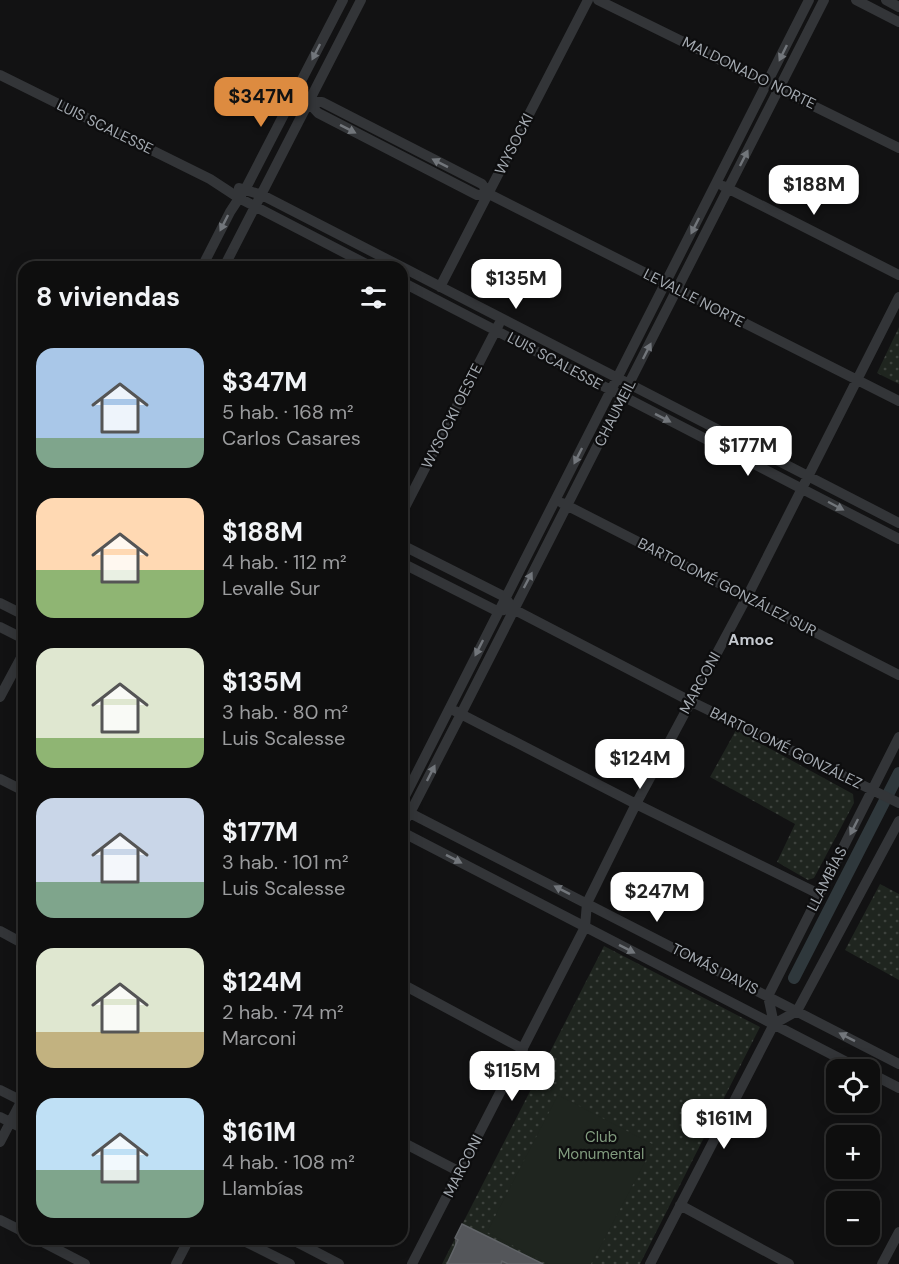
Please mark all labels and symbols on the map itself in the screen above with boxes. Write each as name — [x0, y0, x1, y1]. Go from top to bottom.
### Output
street label: MALDONADO NORTE — [679, 32, 819, 114]
one-way arrow — [311, 44, 321, 61]
one-way arrow — [779, 44, 788, 61]
pin: $347M — [219, 77, 303, 128]
street label: LUIS SCALESSE — [53, 95, 157, 159]
street label: WYSOCKI — [490, 110, 538, 178]
one-way arrow — [339, 123, 357, 133]
one-way arrow — [740, 150, 749, 167]
one-way arrow — [432, 158, 449, 168]
pin: $188M — [772, 165, 856, 216]
one-way arrow — [219, 215, 229, 232]
one-way arrow — [690, 218, 700, 235]
pin: $135M — [474, 259, 558, 310]
street label: LEVALLE NORTE — [640, 264, 748, 332]
street label: LUIS SCALESSE — [504, 328, 606, 394]
one-way arrow — [642, 342, 652, 359]
street label: WYSOCKI OESTE — [417, 360, 487, 472]
street label: CHAUMEIL — [590, 376, 640, 450]
one-way arrow — [654, 413, 671, 422]
pin: $177M — [706, 426, 790, 477]
one-way arrow — [573, 448, 582, 465]
one-way arrow — [828, 502, 845, 511]
street label: BARTOLOMÉ GONZÁLEZ SUR — [634, 533, 820, 641]
one-way arrow — [523, 571, 533, 588]
district label: Amoc — [728, 629, 774, 650]
one-way arrow — [474, 640, 484, 657]
street label: MARCONI — [675, 649, 725, 717]
street label: BARTOLOMÉ GONZÁLEZ — [707, 702, 865, 794]
pin: $124M — [598, 739, 682, 790]
one-way arrow — [426, 764, 436, 781]
one-way arrow — [849, 818, 859, 835]
street label: LLAMBÍAS — [802, 843, 852, 915]
one-way arrow — [446, 854, 463, 864]
pin: $247M — [615, 872, 699, 923]
one-way arrow — [553, 885, 570, 895]
street label: TOMÁS DAVIS — [668, 939, 762, 1000]
one-way arrow — [619, 944, 636, 954]
one-way arrow — [838, 1032, 855, 1042]
pin: $115M — [470, 1051, 554, 1102]
pin: $161M — [682, 1099, 766, 1150]
park label: Club Monumental — [558, 1127, 644, 1164]
street label: MARCONI — [439, 1131, 487, 1201]

